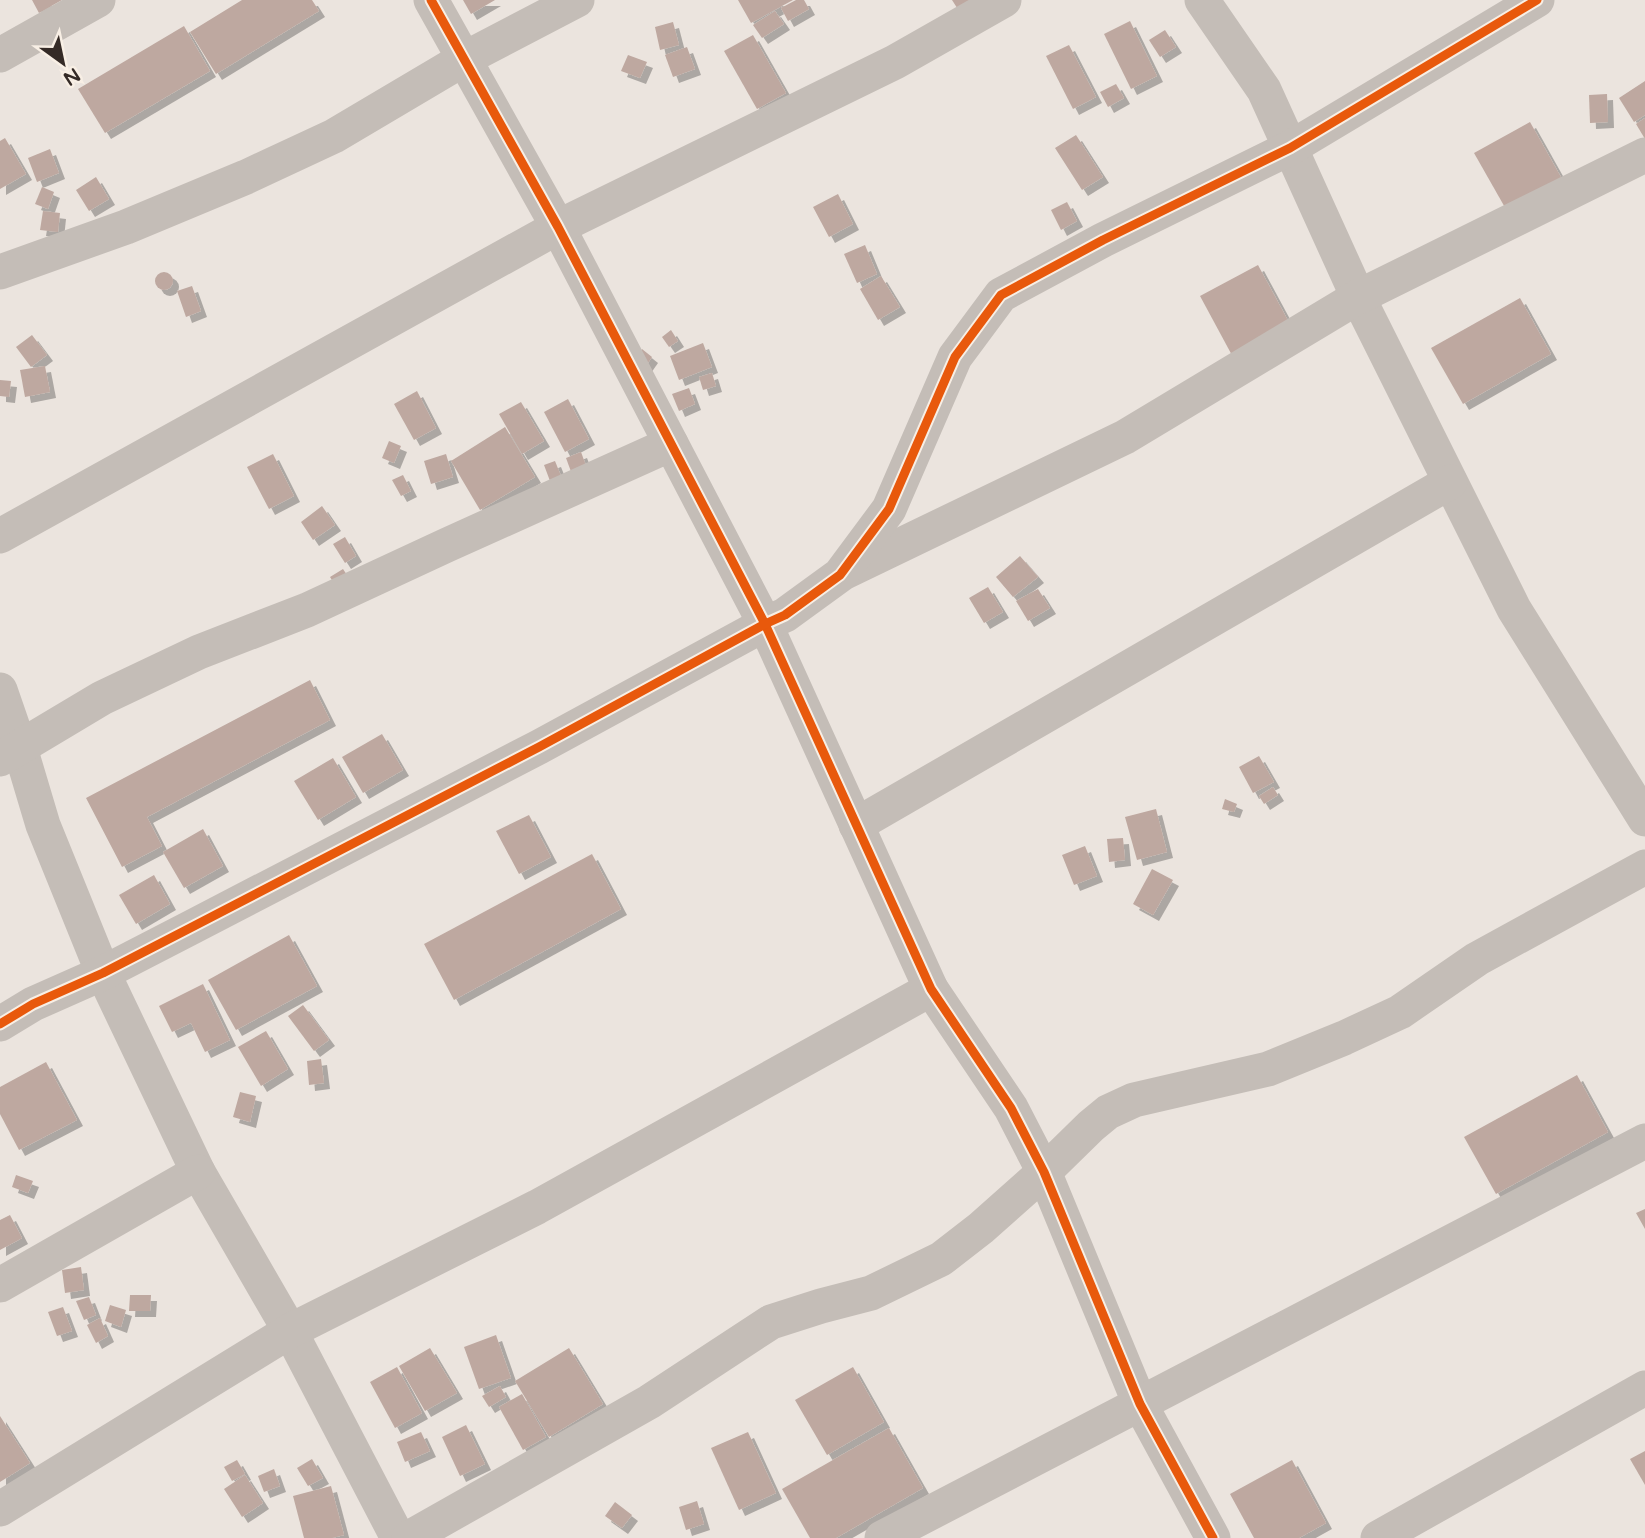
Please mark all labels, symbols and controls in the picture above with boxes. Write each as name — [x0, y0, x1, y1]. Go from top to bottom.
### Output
north arrow — [28, 28, 98, 98]
text: N — [59, 63, 84, 90]

